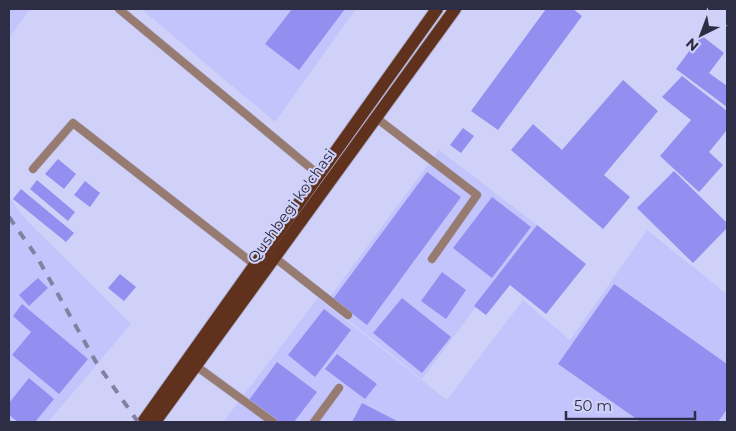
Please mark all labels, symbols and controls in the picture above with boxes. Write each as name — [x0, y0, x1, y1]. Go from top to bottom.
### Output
north arrow — [676, 10, 726, 60]
text: N — [682, 34, 703, 55]
street label: Qushbegi ko'chasi — [243, 145, 339, 267]
scale bar — [566, 388, 695, 420]
text: 50 m — [574, 396, 612, 415]

